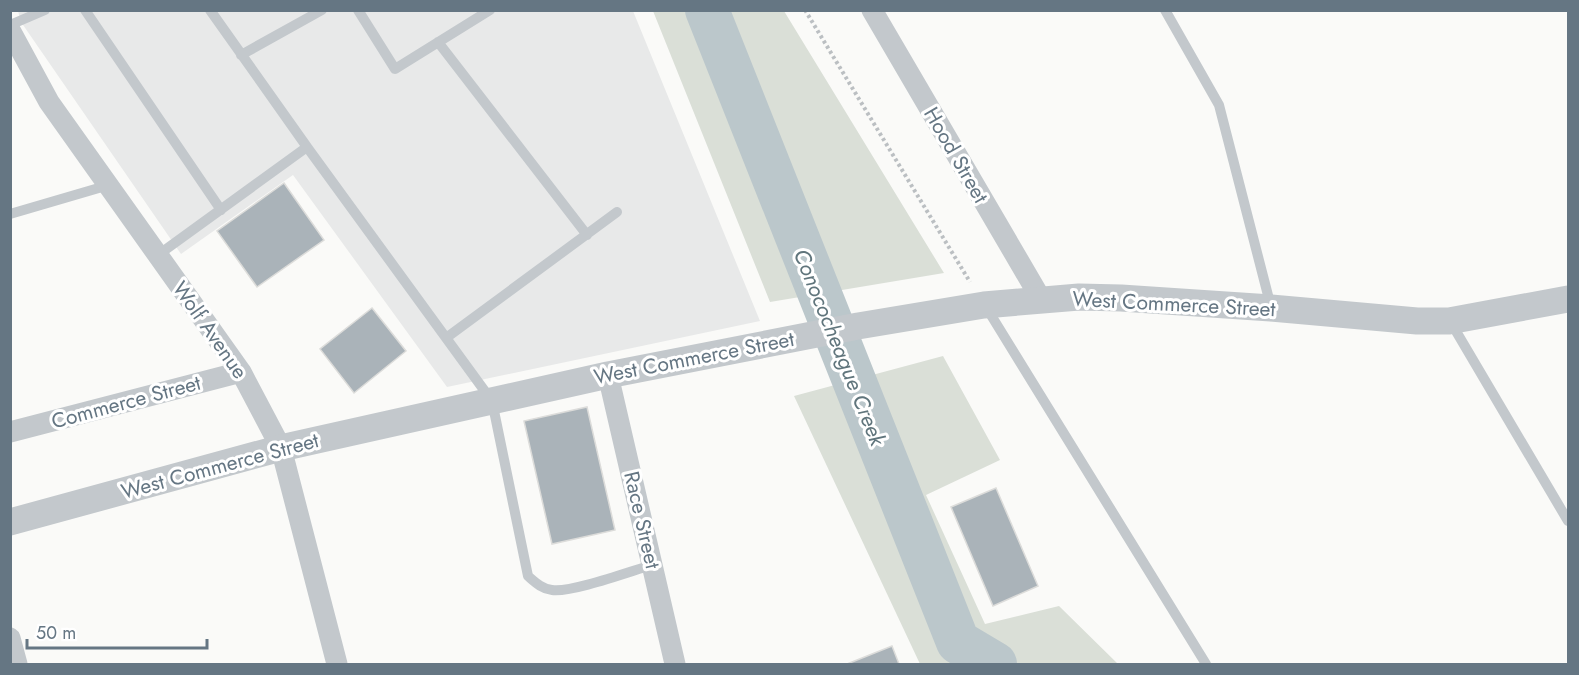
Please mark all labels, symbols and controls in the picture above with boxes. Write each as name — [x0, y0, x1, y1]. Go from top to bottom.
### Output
street label: Hood Street — [916, 101, 996, 209]
water label: Conococheague Creek — [786, 244, 895, 452]
street label: Wolf Avenue — [165, 275, 255, 385]
street label: West Commerce Street — [1072, 284, 1276, 324]
street label: West Commerce Street — [591, 324, 797, 392]
street label: Commerce Street — [48, 368, 204, 436]
street label: West Commerce Street — [118, 425, 322, 507]
street label: Race Street — [616, 468, 668, 572]
scale bar — [27, 612, 207, 650]
text: 50 m — [36, 620, 76, 646]

